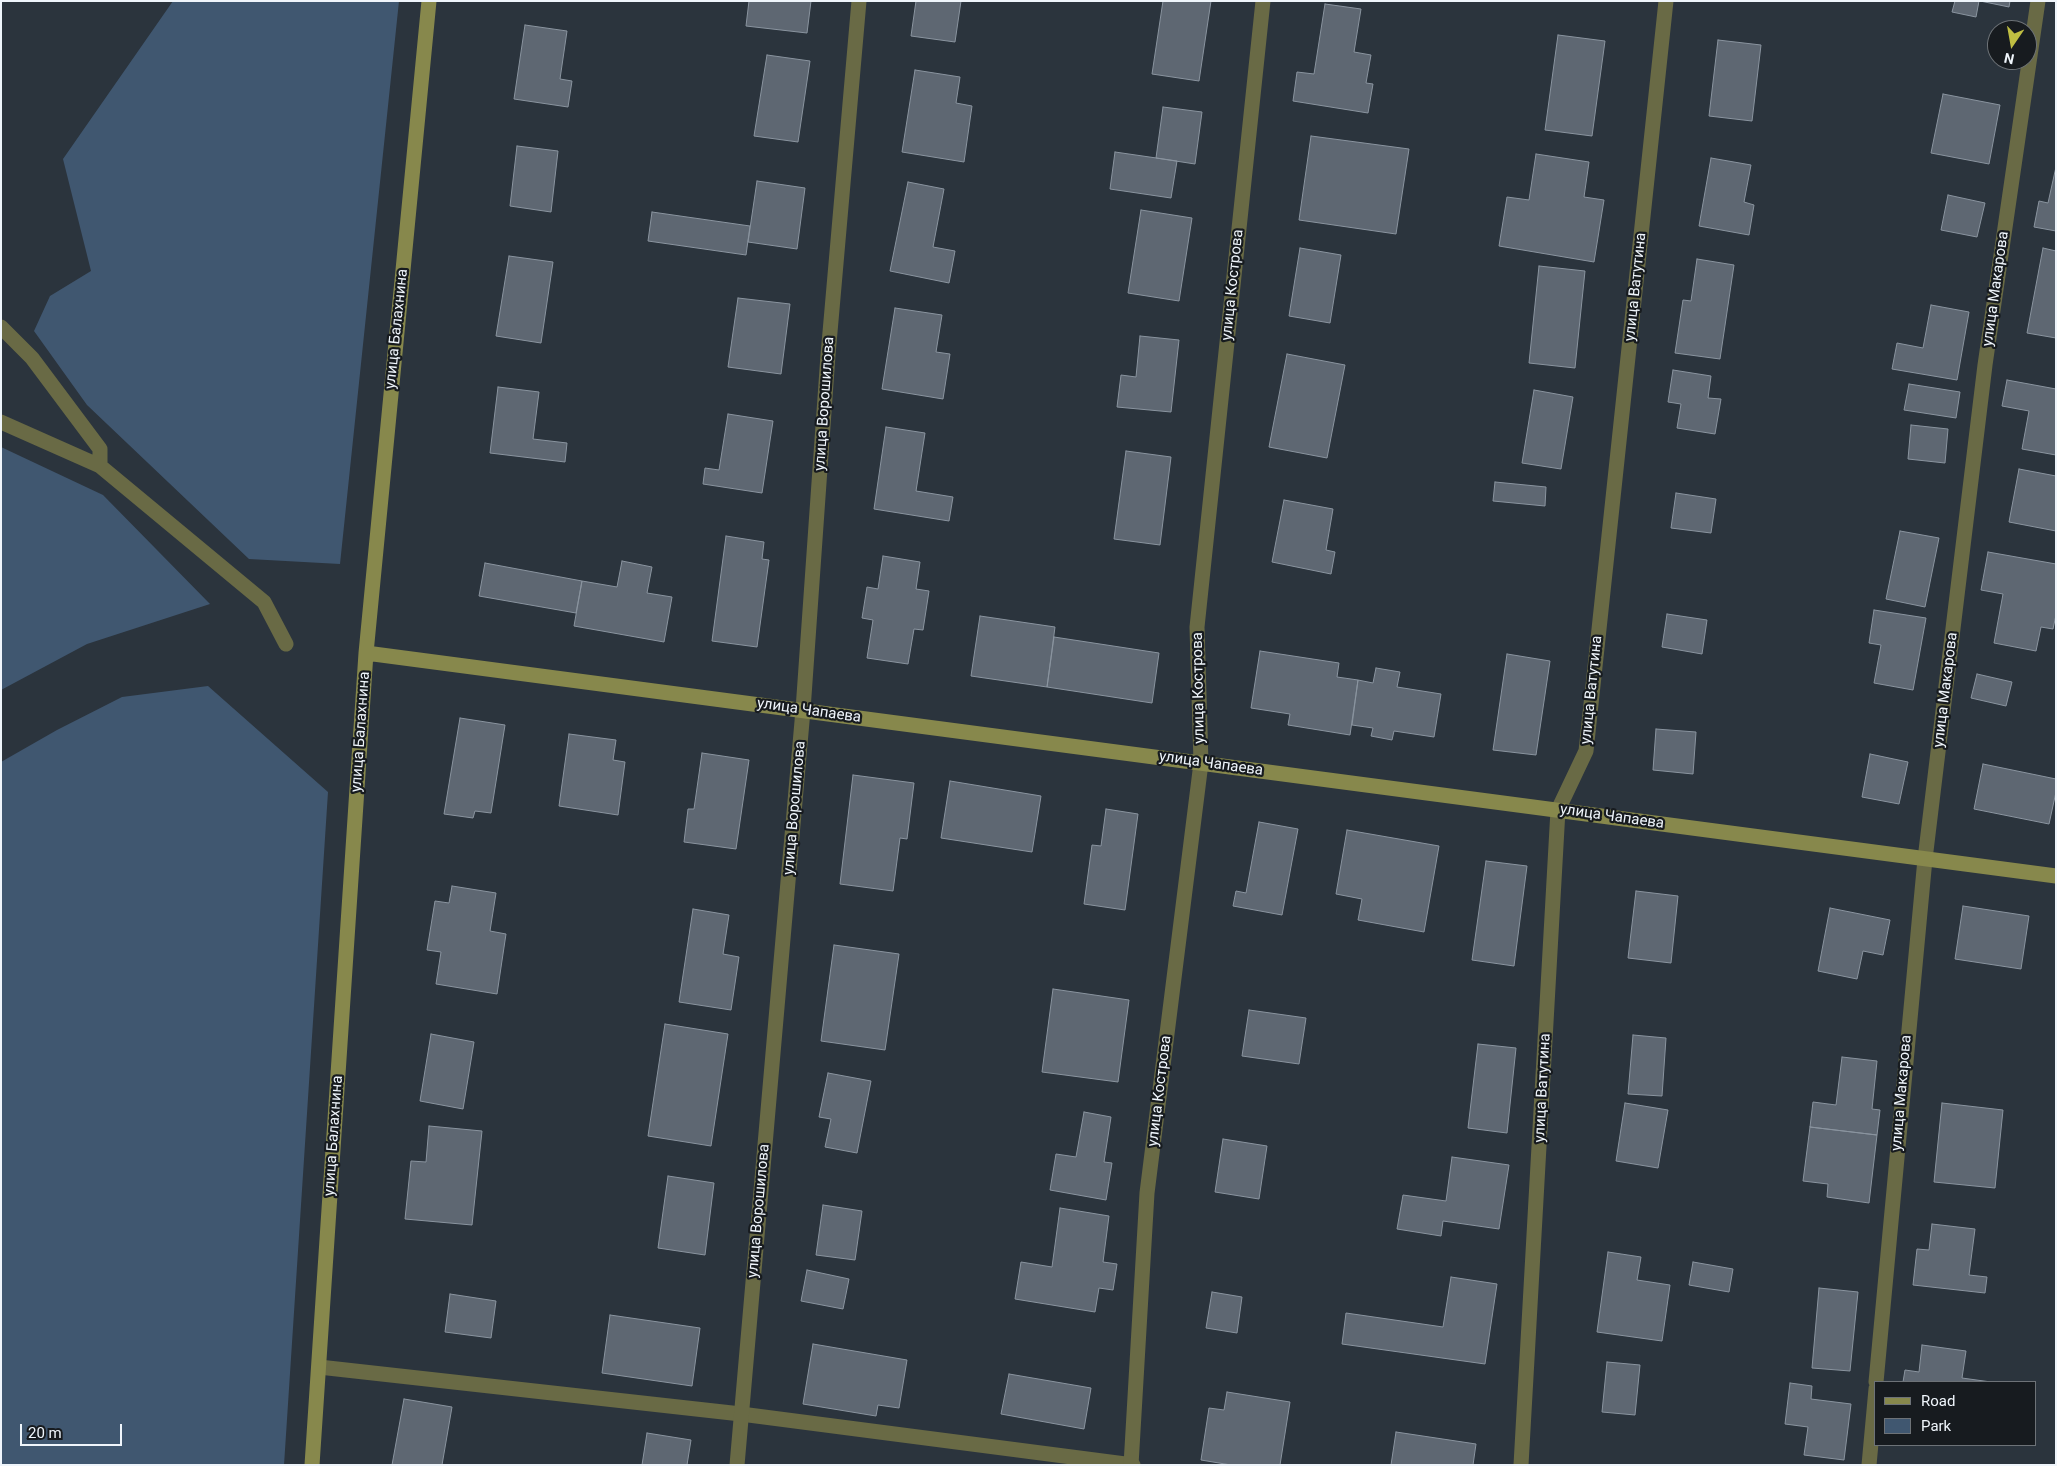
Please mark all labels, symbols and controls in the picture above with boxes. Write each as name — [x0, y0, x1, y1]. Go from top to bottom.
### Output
north arrow — [1987, 20, 2037, 70]
text: N — [2003, 50, 2016, 68]
street label: улица Кострова — [1218, 229, 1248, 341]
street label: улица Макарова — [1979, 230, 2013, 348]
street label: улица Ватутина — [1621, 232, 1651, 342]
street label: улица Балахнина — [382, 268, 412, 390]
street label: улица Ворошилова — [811, 336, 839, 472]
street label: улица Макарова — [1930, 631, 1962, 749]
street label: улица Кострова — [1189, 632, 1209, 744]
street label: улица Ватутина — [1577, 635, 1607, 745]
street label: улица Балахнина — [348, 671, 374, 793]
street label: улица Чапаева — [756, 695, 862, 727]
street label: улица Ворошилова — [780, 740, 810, 876]
street label: улица Чапаева — [1158, 748, 1264, 780]
street label: улица Чапаева — [1559, 801, 1665, 833]
street label: улица Ватутина — [1531, 1033, 1555, 1143]
street label: улица Кострова — [1144, 1034, 1176, 1148]
street label: улица Макарова — [1888, 1034, 1916, 1152]
street label: улица Балахнина — [321, 1075, 347, 1197]
street label: улица Ворошилова — [744, 1143, 774, 1279]
legend — [1874, 1381, 2037, 1446]
text: Road — [1921, 1392, 1955, 1410]
scale bar — [22, 1414, 125, 1446]
text: Park — [1921, 1417, 1951, 1435]
text: 20 m — [28, 1424, 62, 1442]

